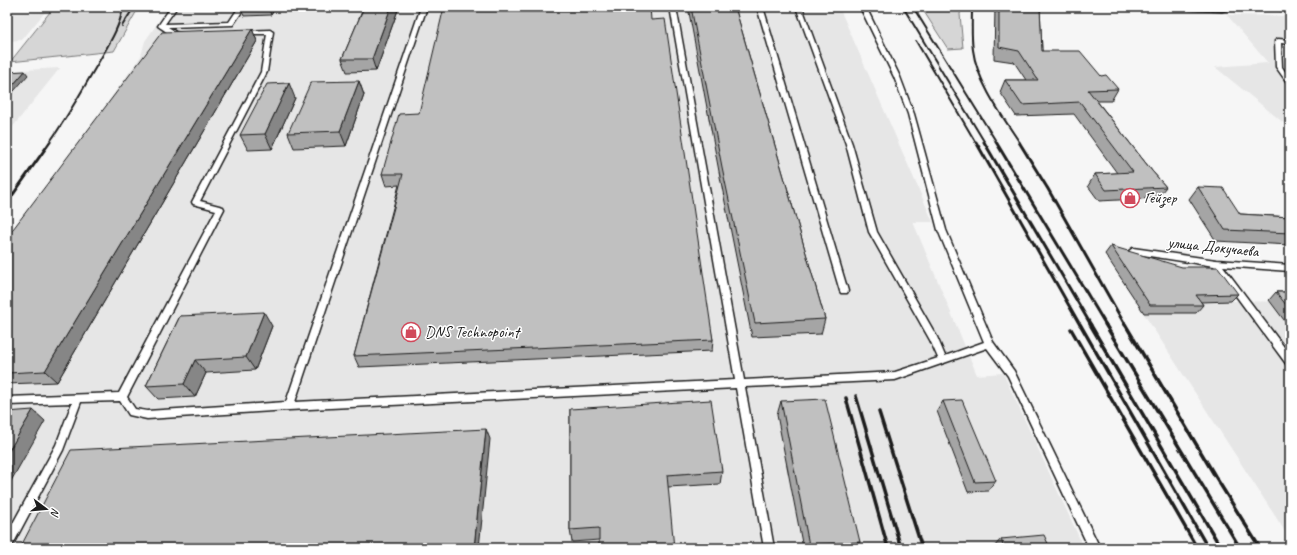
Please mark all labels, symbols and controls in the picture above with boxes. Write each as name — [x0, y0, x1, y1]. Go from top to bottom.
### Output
shop icon: Гейзер — [1119, 187, 1141, 209]
place label: Гейзер — [1144, 188, 1178, 208]
street label: улица Докучаева — [1166, 232, 1261, 262]
shop icon: DNS Technopoint — [400, 321, 422, 343]
place label: DNS Technopoint — [425, 322, 522, 342]
north arrow — [26, 489, 66, 529]
text: N — [47, 507, 63, 519]

